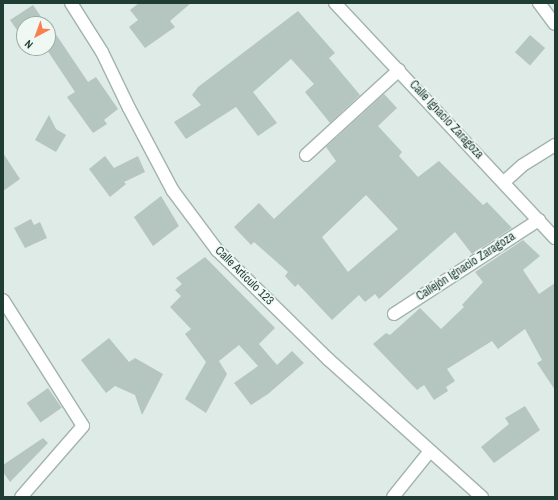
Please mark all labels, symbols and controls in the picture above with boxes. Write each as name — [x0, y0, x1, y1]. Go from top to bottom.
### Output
north arrow — [16, 16, 56, 56]
text: N — [22, 37, 36, 52]
street label: Calle Ignacio Zaragoza — [406, 78, 486, 162]
street label: Callejón Ignacio Zaragoza — [414, 230, 518, 304]
street label: Calle Artículo 123 — [211, 243, 277, 309]

